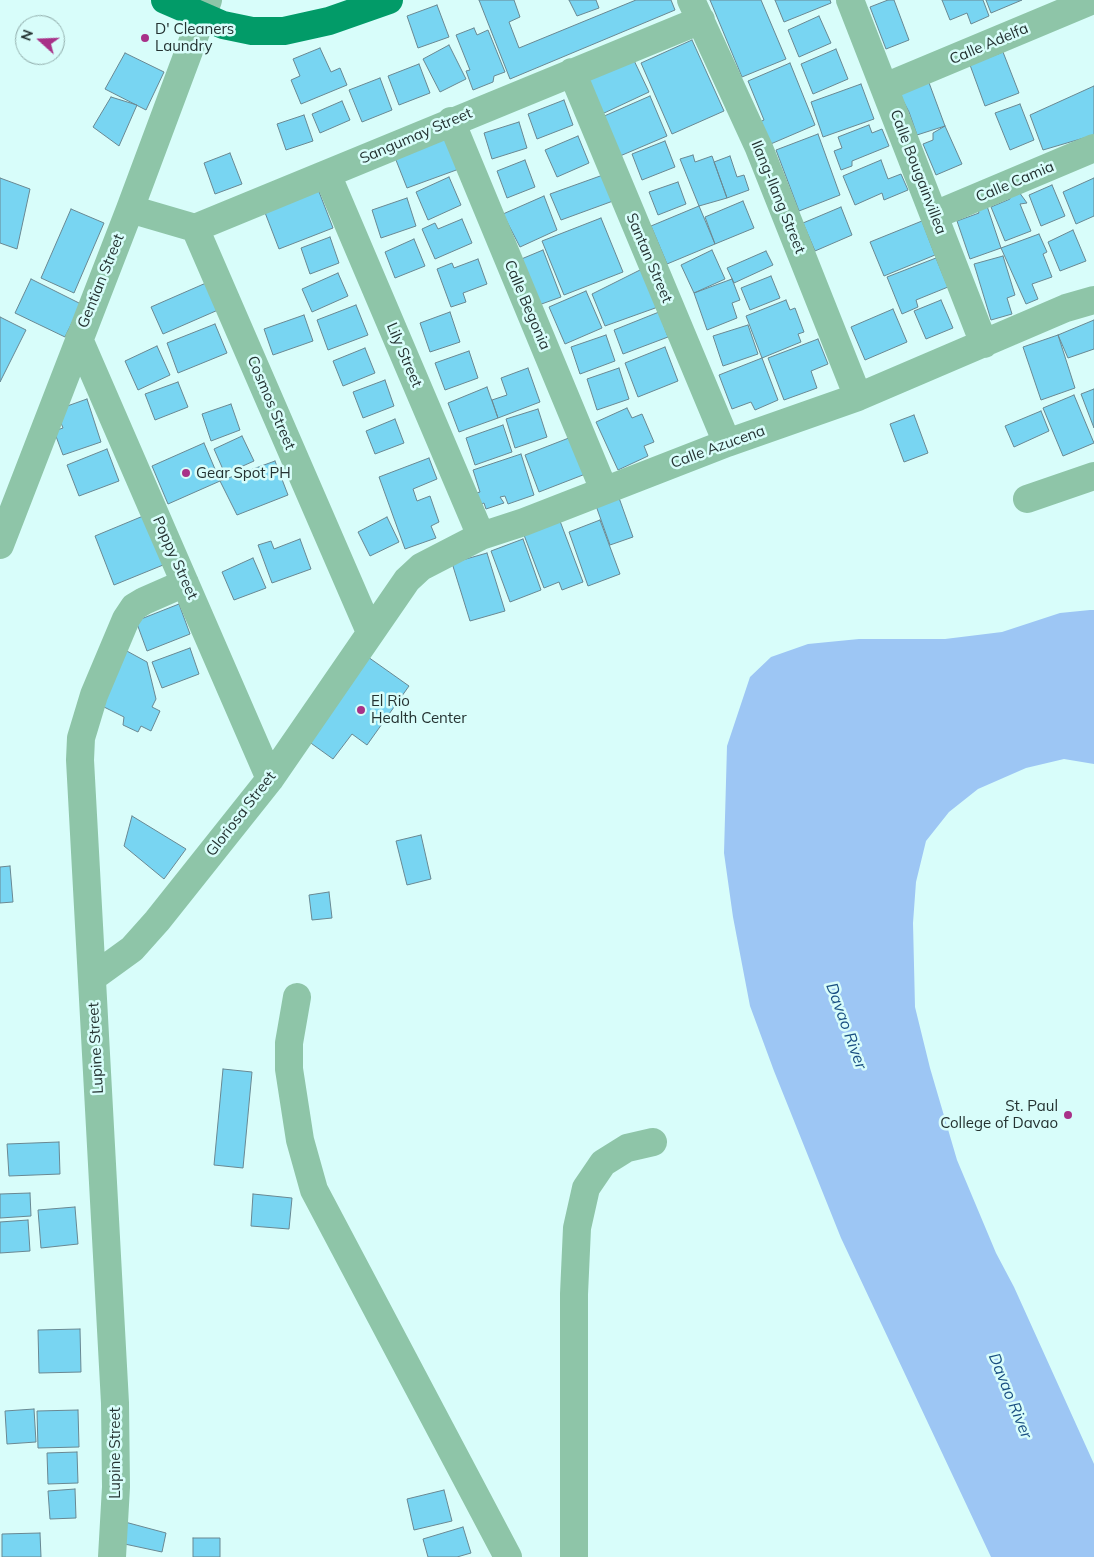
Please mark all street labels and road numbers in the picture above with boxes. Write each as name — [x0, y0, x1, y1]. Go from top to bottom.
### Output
street label: Calle Adelfa — [947, 19, 1031, 69]
street label: Sangumay Street — [357, 104, 475, 168]
street label: Calle Bougainvillea — [886, 107, 950, 237]
street label: Ilang-Ilang Street — [747, 138, 809, 256]
street label: Calle Camia — [973, 158, 1057, 206]
street label: Santan Street — [622, 210, 676, 306]
street label: Gentian Street — [74, 231, 128, 331]
street label: Calle Begonia — [500, 258, 554, 352]
street label: Lily Street — [382, 320, 426, 390]
street label: Cosmos Street — [243, 353, 299, 453]
street label: Calle Azucena — [668, 422, 768, 472]
street label: Poppy Street — [149, 514, 201, 602]
street label: Gloriosa Street — [202, 768, 280, 860]
street label: Lupine Street — [85, 1002, 107, 1094]
street label: Lupine Street — [106, 1407, 124, 1499]

